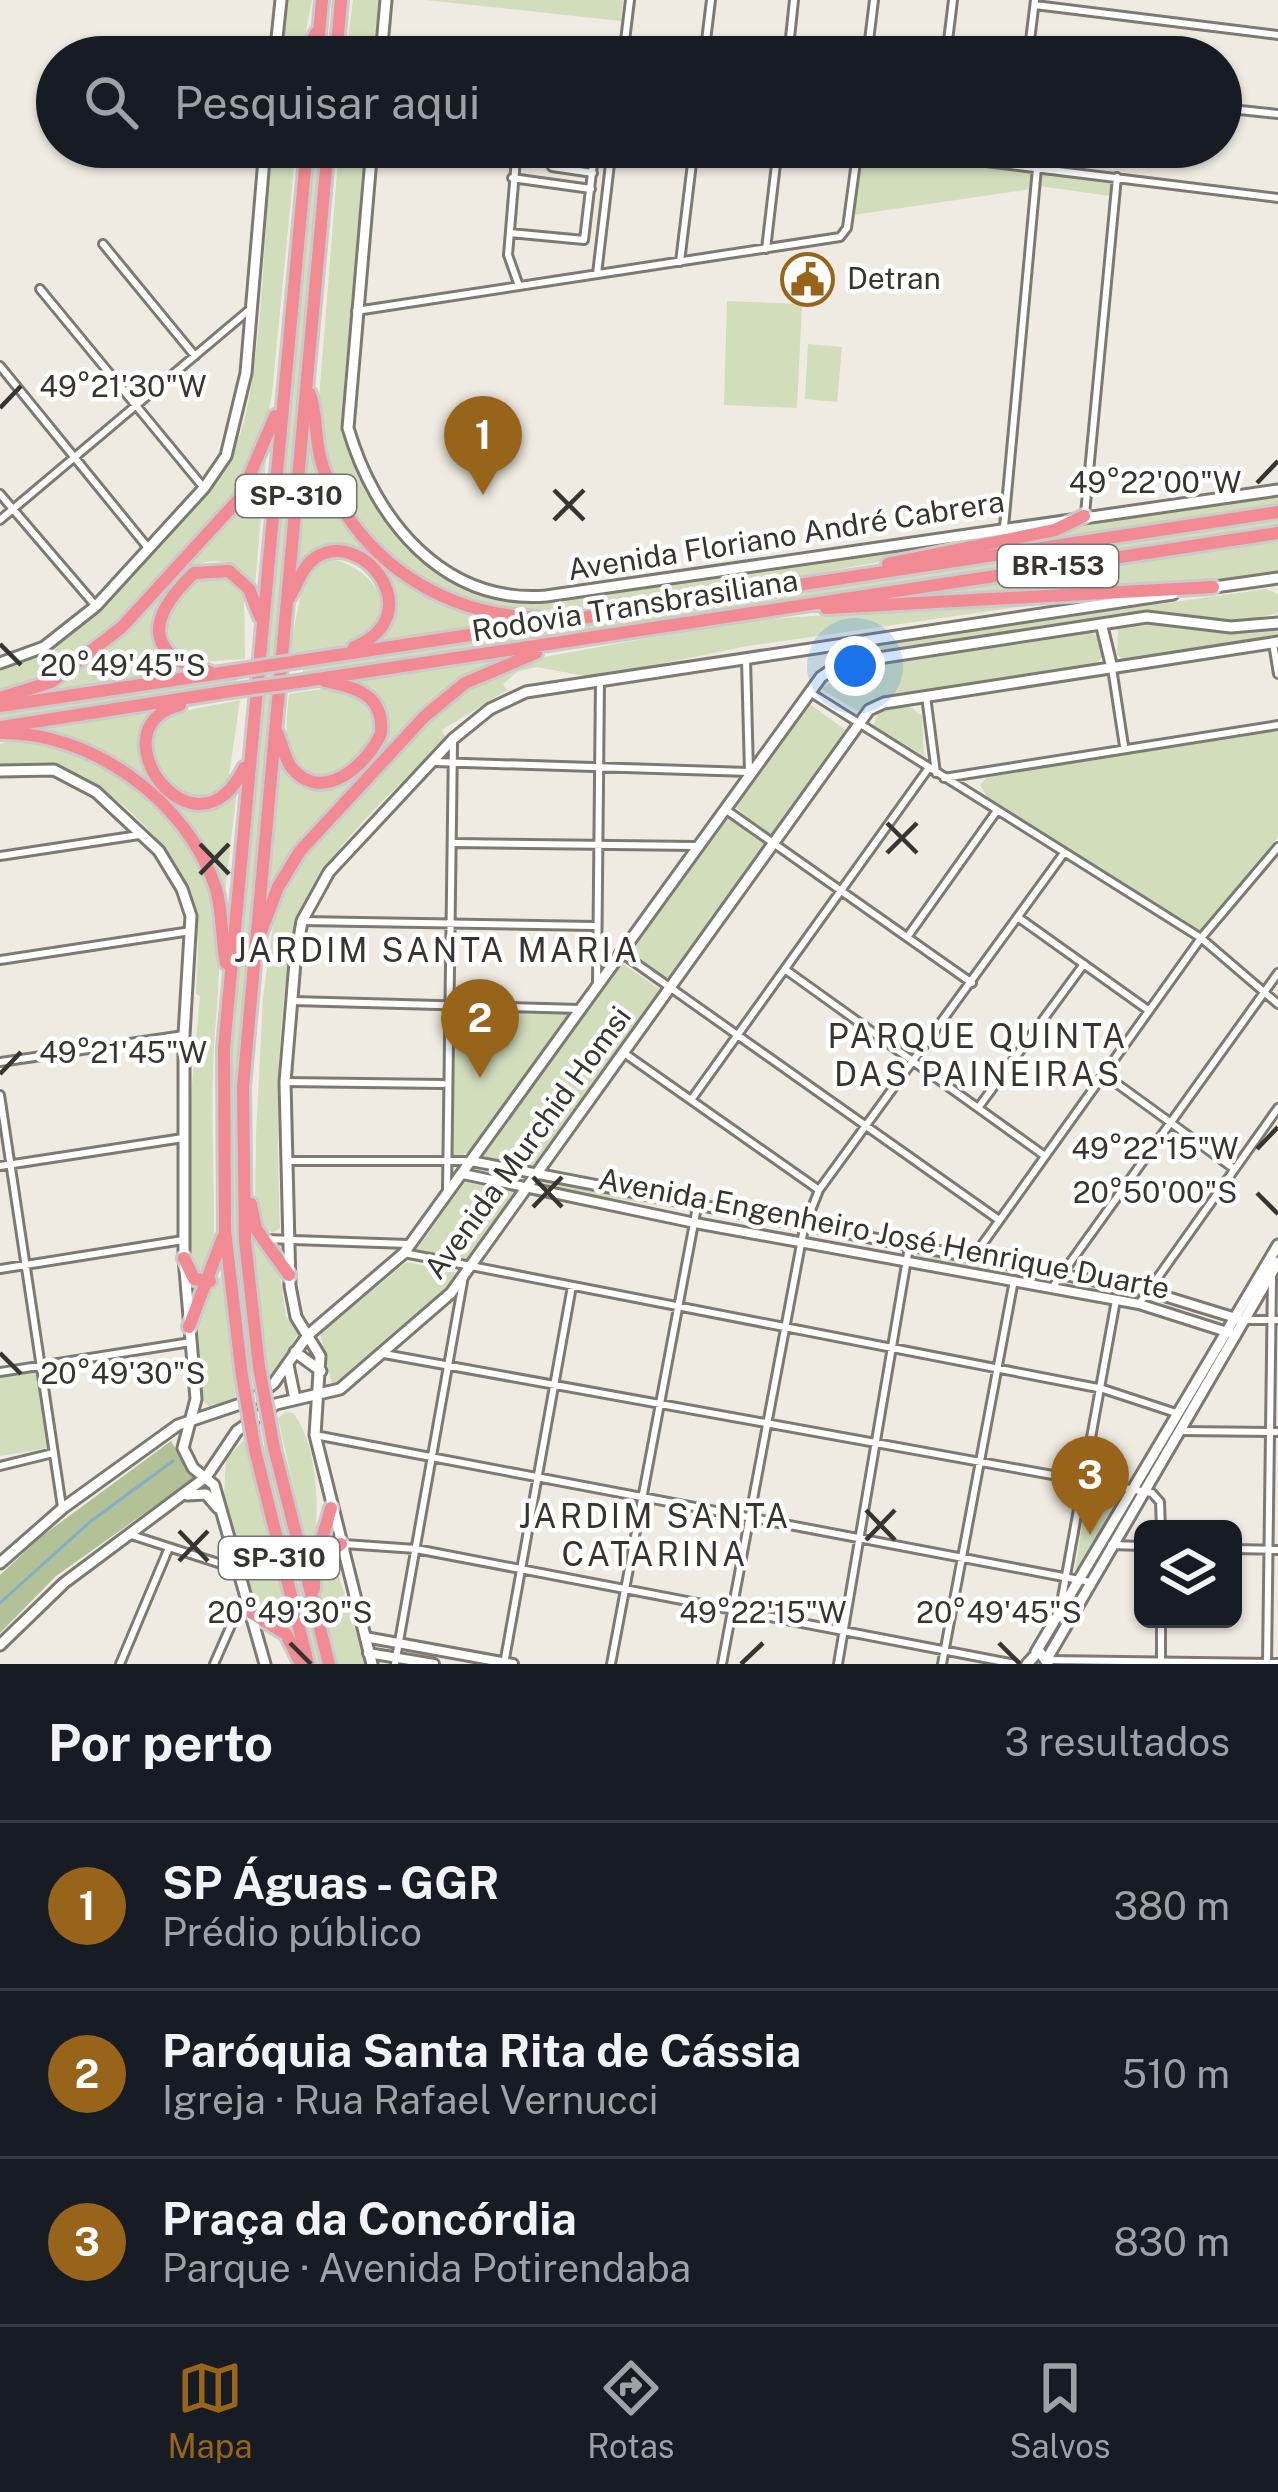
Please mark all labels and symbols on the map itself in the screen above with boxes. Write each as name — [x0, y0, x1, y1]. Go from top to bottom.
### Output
public building icon: Detran — [780, 251, 836, 307]
place label: Detran — [847, 260, 941, 296]
text: 49°21'30"W — [39, 368, 207, 404]
pin: 1 — [444, 396, 522, 495]
text: 49°22'00"W — [1069, 464, 1241, 500]
road number: SP-310 — [236, 475, 356, 517]
street label: Avenida Floriano André Cabrera — [565, 483, 1007, 587]
road number: BR-153 — [998, 545, 1118, 587]
street label: Rodovia Transbrasiliana — [469, 561, 801, 649]
your location — [825, 636, 885, 696]
text: 20°49'45"S — [40, 647, 206, 683]
district label: JARDIM SANTA MARIA — [234, 931, 640, 969]
pin: 2 — [441, 979, 519, 1078]
street label: Avenida Murchid Homsi — [416, 999, 638, 1286]
district label: PARQUE QUINTA DAS PAINEIRAS — [828, 1017, 1128, 1093]
text: 49°21'45"W — [39, 1034, 207, 1070]
text: 49°22'15"W — [1071, 1130, 1239, 1166]
street label: Avenida Engenheiro José Henrique Duarte — [596, 1160, 1173, 1306]
text: 20°50'00"S — [1073, 1174, 1237, 1210]
text: 20°49'30"S — [40, 1355, 206, 1391]
pin: 3 — [1051, 1436, 1129, 1535]
district label: JARDIM SANTA CATARINA — [519, 1497, 791, 1573]
road number: SP-310 — [219, 1537, 339, 1579]
text: 20°49'30"S — [207, 1594, 373, 1630]
text: 49°22'15"W — [679, 1594, 847, 1630]
text: 20°49'45"S — [916, 1594, 1082, 1630]

